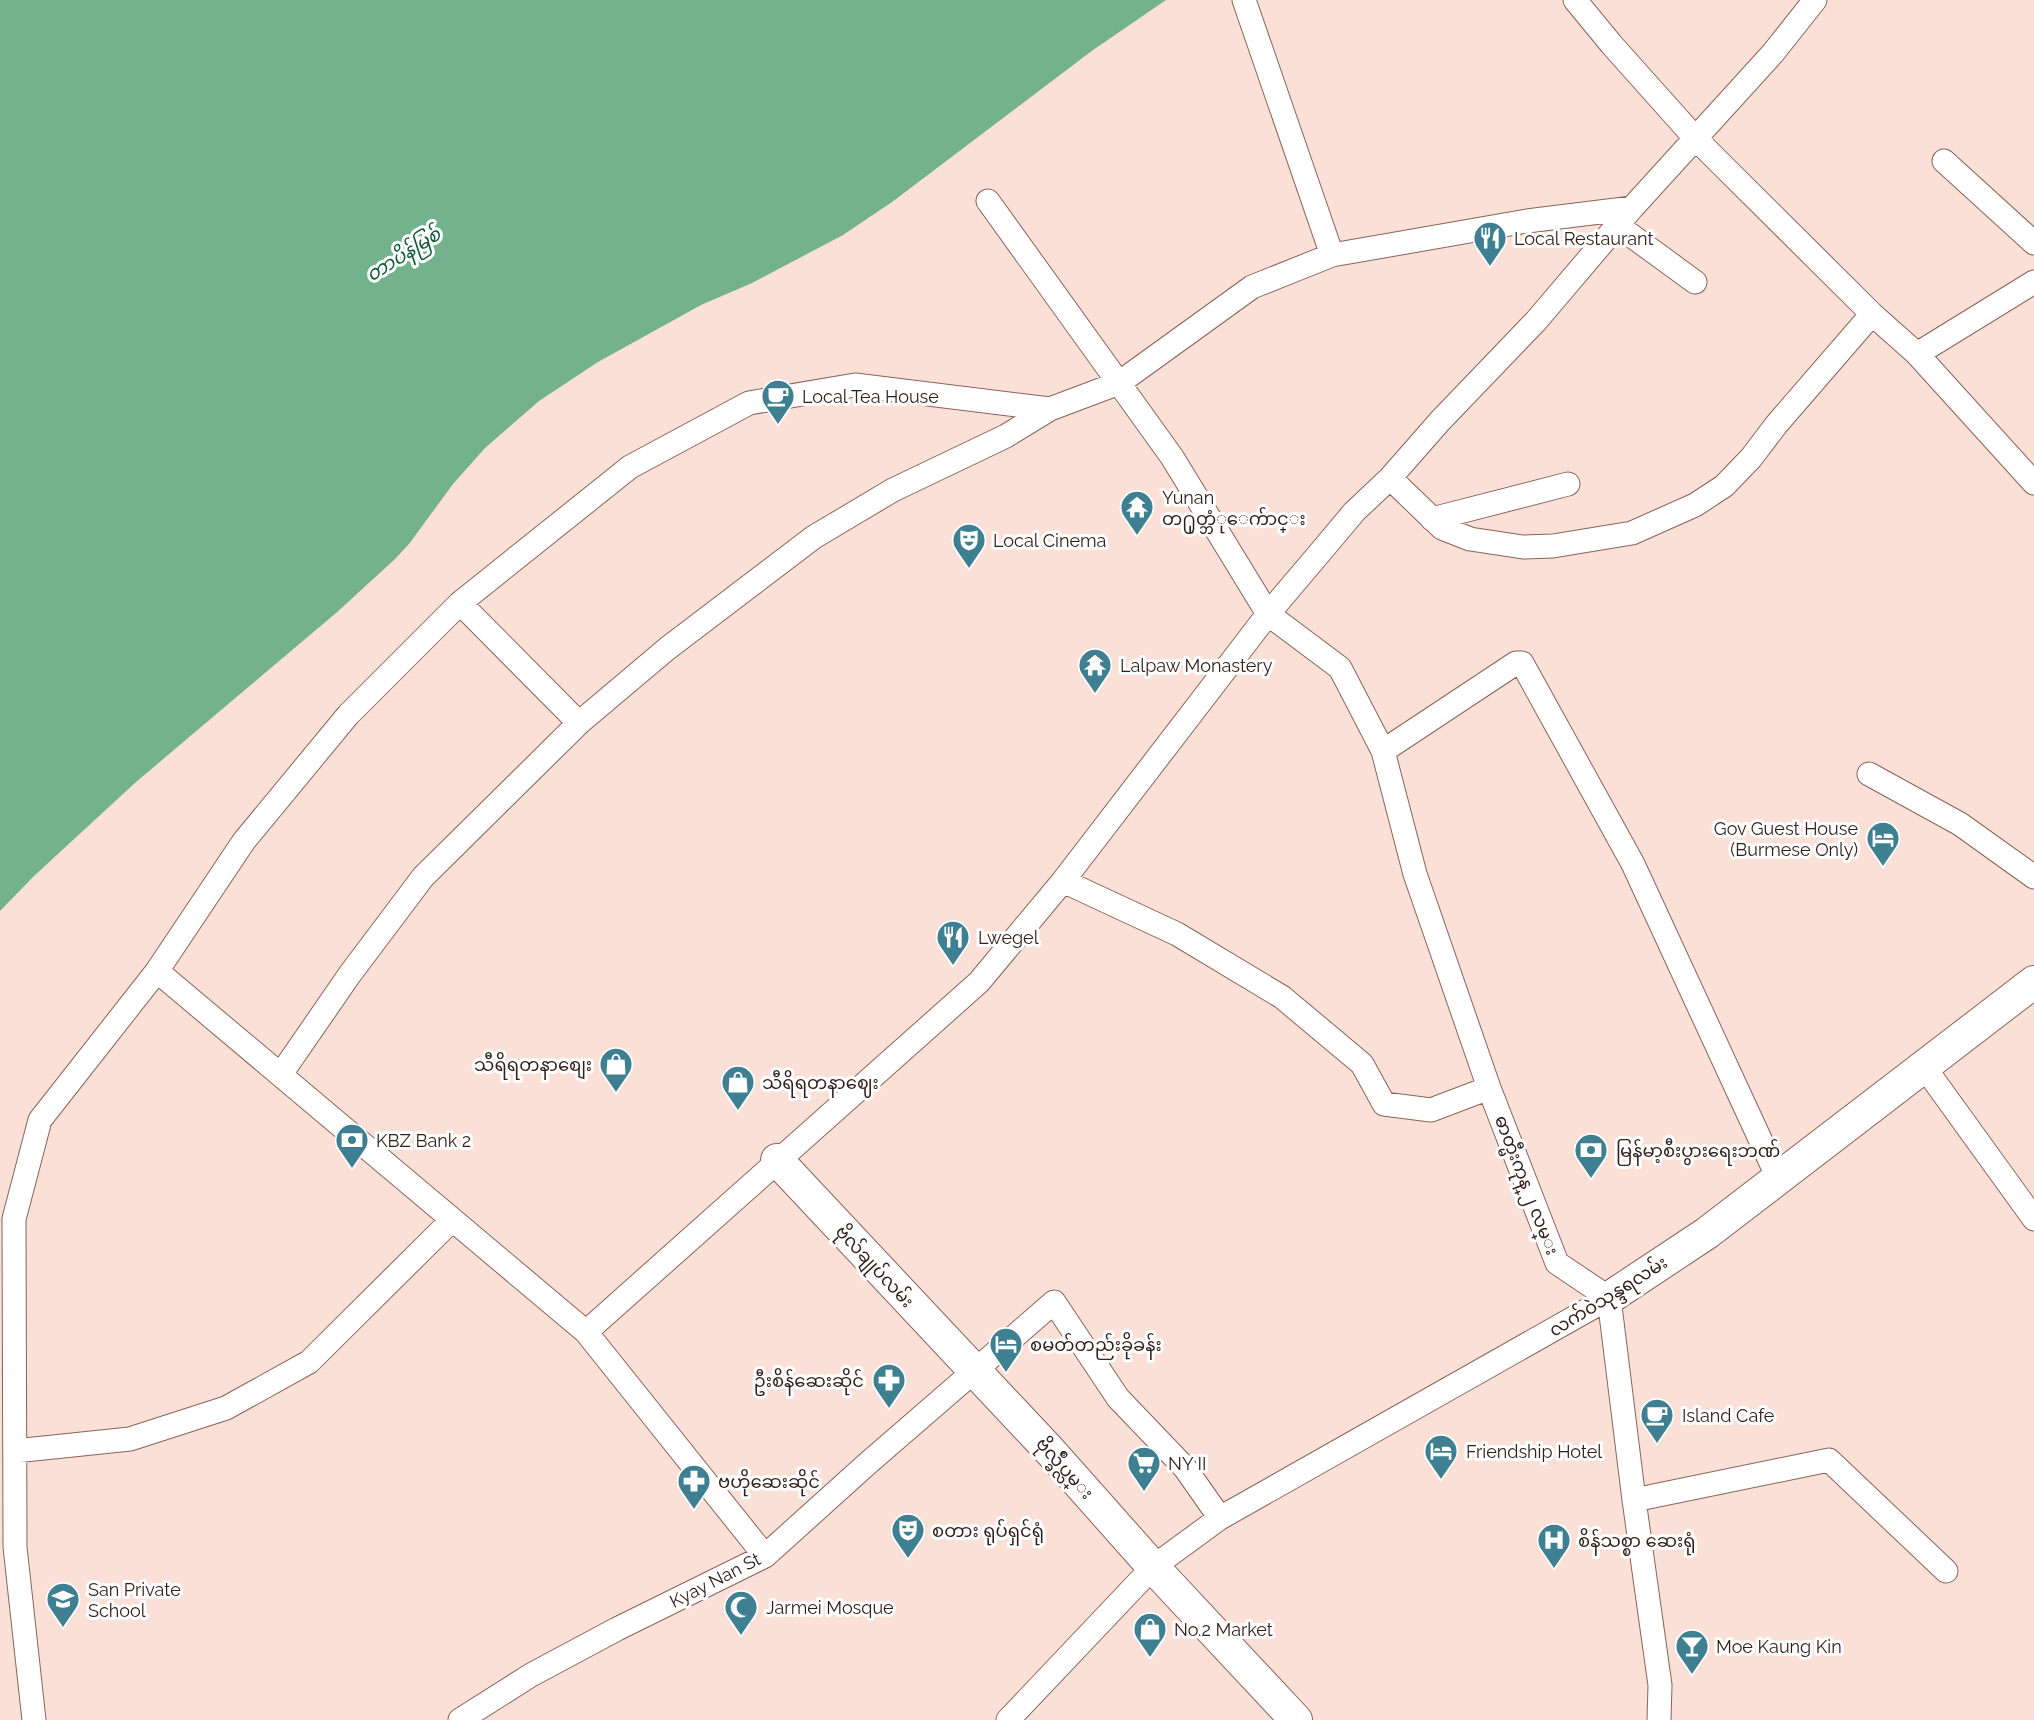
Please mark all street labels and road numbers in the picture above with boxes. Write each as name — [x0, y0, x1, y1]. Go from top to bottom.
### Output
street label: ဓာတ္မီးကုန္ ၂ လမ္း — [1486, 1111, 1566, 1260]
street label: ဗိုလ်ချုပ်လမ်း — [828, 1218, 921, 1315]
street label: လက်ဝဲသုန္ဒရလမ်း — [1544, 1250, 1674, 1345]
street label: ဗိုလ္ခ်ဳပ္လမ္း — [1028, 1431, 1100, 1507]
street label: Kyay Nan St — [666, 1548, 764, 1612]

